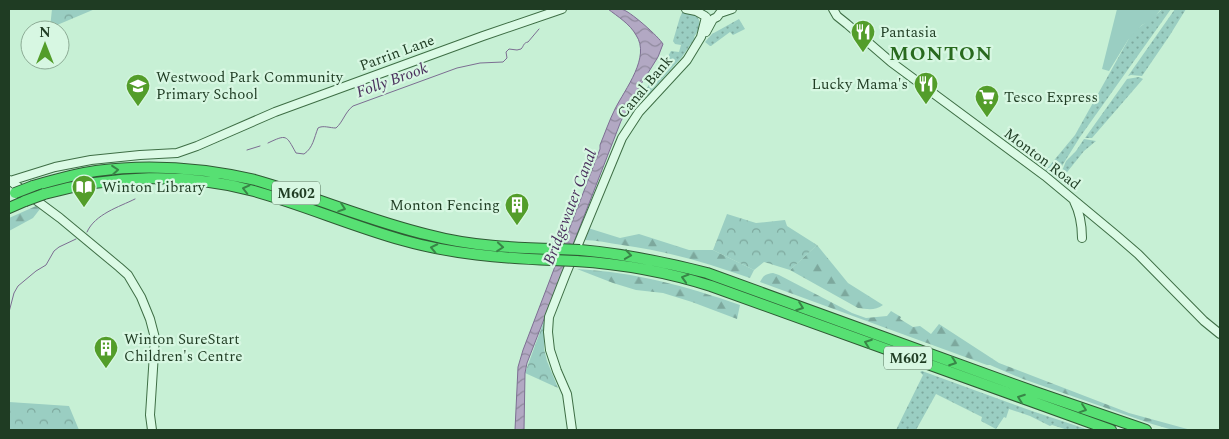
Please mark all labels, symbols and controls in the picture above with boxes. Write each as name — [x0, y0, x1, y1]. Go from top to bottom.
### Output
restaurant icon: Pantasia — [850, 19, 876, 53]
north arrow — [20, 20, 70, 70]
place label: Pantasia — [880, 21, 937, 44]
text: N — [39, 22, 51, 43]
street label: Parrin Lane — [356, 29, 438, 77]
district label: MONTON — [889, 39, 993, 69]
street label: Canal Bank — [612, 50, 678, 124]
water label: Folly Brook — [353, 56, 432, 104]
place label: Westwood Park Community Primary School — [156, 66, 344, 106]
restaurant icon: Lucky Mama's — [913, 71, 939, 105]
school or university icon: Westwood Park Community Primary School — [125, 73, 151, 107]
place label: Lucky Mama's — [811, 73, 908, 96]
supermarket icon: Tesco Express — [974, 84, 1000, 118]
place label: Tesco Express — [1004, 86, 1098, 109]
street label: Monton Road — [999, 122, 1085, 196]
water label: Bridgewater Canal — [537, 146, 603, 268]
one-way arrow — [112, 164, 120, 175]
library icon: Winton Library — [71, 174, 97, 208]
place label: Winton Library — [102, 176, 206, 199]
road number: M602 — [272, 182, 320, 204]
one-way arrow — [242, 184, 251, 195]
building icon: Monton Fencing — [504, 192, 530, 226]
place label: Monton Fencing — [389, 194, 500, 217]
one-way arrow — [338, 202, 346, 212]
one-way arrow — [496, 241, 504, 252]
one-way arrow — [430, 243, 439, 254]
one-way arrow — [624, 250, 632, 260]
one-way arrow — [681, 274, 690, 284]
one-way arrow — [795, 301, 804, 311]
place label: Winton SureStart Children's Centre — [124, 328, 243, 368]
building icon: Winton SureStart Children's Centre — [93, 335, 119, 369]
one-way arrow — [864, 339, 873, 349]
road number: M602 — [884, 346, 932, 369]
one-way arrow — [948, 356, 957, 366]
one-way arrow — [1017, 394, 1026, 404]
one-way arrow — [1079, 403, 1087, 413]

